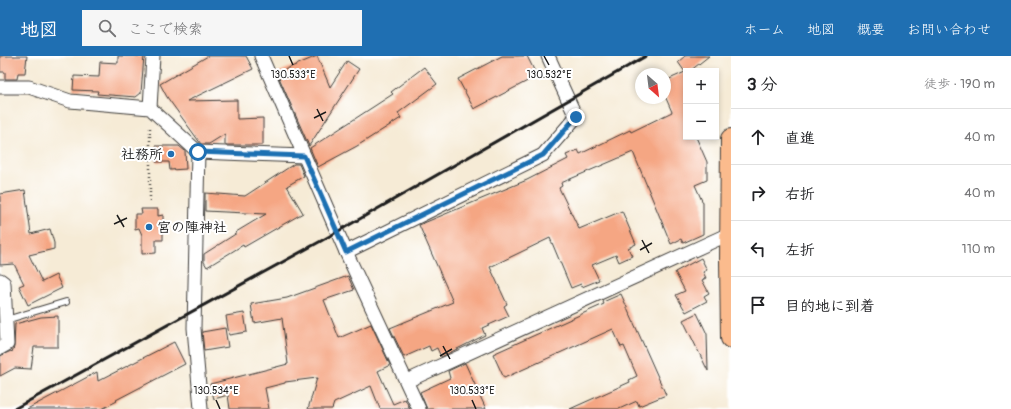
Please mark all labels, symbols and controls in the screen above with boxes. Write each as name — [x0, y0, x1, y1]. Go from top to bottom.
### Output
search box — [82, 10, 362, 46]
icon: search — [96, 17, 118, 39]
text: 地図 — [20, 18, 58, 42]
text: ここで検索 — [128, 20, 203, 39]
text: ホーム — [744, 21, 785, 38]
text: 地図 — [807, 21, 835, 38]
text: 概要 — [857, 21, 885, 38]
text: お問い合わせ — [907, 21, 991, 38]
north arrow — [635, 68, 671, 104]
map controls — [683, 68, 719, 140]
button: + — [683, 68, 719, 104]
text: 130.533°E — [271, 69, 315, 81]
text: 130.532°E — [527, 69, 571, 81]
text: 3 分 — [747, 74, 777, 95]
text: 徒歩 · 190 m — [924, 76, 995, 92]
button: − — [683, 104, 719, 140]
route end — [567, 108, 585, 126]
icon: ahead — [747, 126, 769, 148]
text: 直進 — [785, 129, 815, 148]
text: 40 m — [964, 129, 995, 145]
route start — [189, 143, 207, 161]
place label: 社務所 — [121, 146, 163, 163]
marker: 社務所 — [166, 149, 176, 159]
icon: right — [747, 182, 769, 204]
text: 右折 — [785, 185, 815, 204]
text: 40 m — [964, 185, 995, 201]
place label: 宮の陣神社 — [157, 219, 227, 236]
marker: 宮の陣神社 — [144, 222, 154, 232]
icon: left — [747, 238, 769, 260]
text: 左折 — [785, 241, 815, 260]
text: 110 m — [962, 241, 995, 257]
icon: arrive — [747, 294, 769, 316]
text: 目的地に到着 — [785, 297, 875, 316]
text: 130.534°E — [194, 385, 238, 397]
text: 130.533°E — [450, 385, 494, 397]

